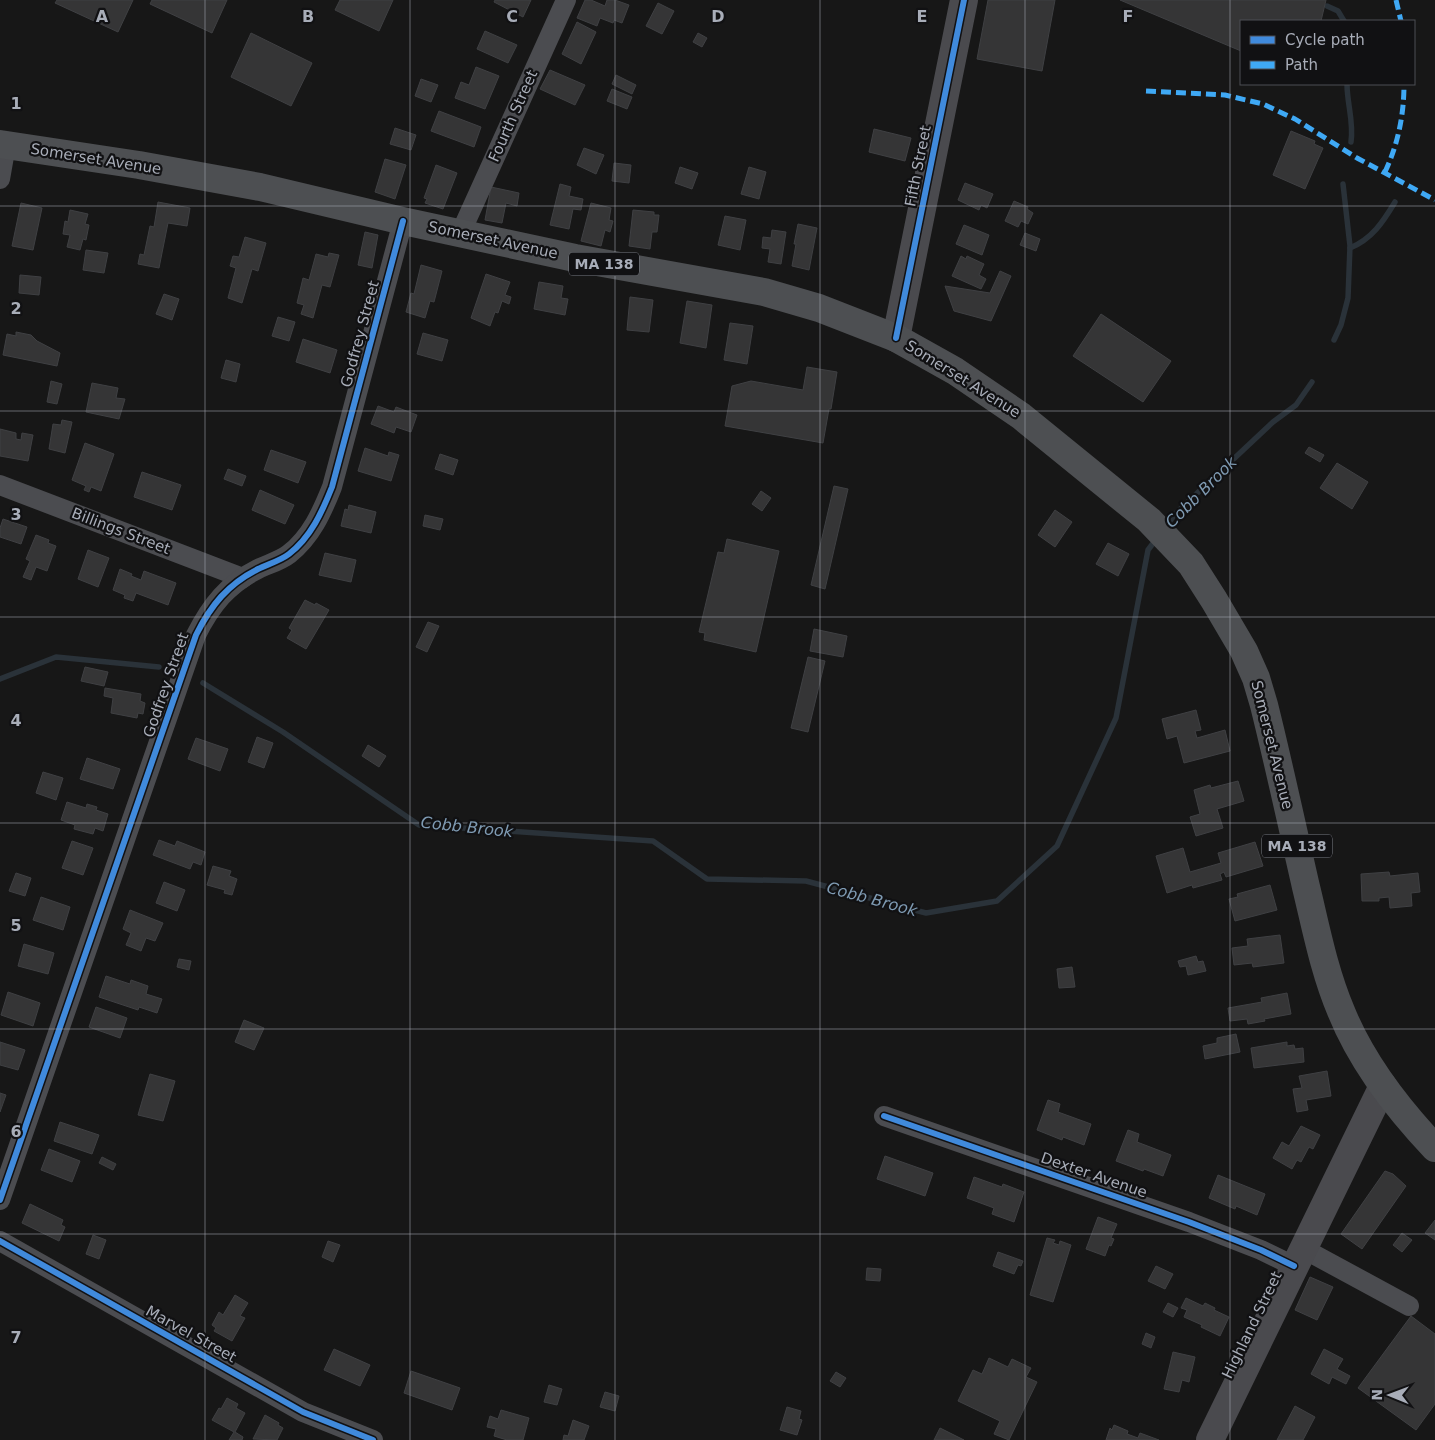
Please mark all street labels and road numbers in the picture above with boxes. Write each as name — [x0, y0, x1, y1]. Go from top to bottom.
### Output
street label: Fourth Street — [485, 67, 541, 165]
street label: Fifth Street — [901, 124, 935, 208]
street label: Somerset Avenue — [29, 140, 163, 178]
street label: Somerset Avenue — [427, 217, 559, 263]
road number: MA 138 — [569, 252, 639, 276]
street label: Godfrey Street — [337, 278, 383, 389]
street label: Somerset Avenue — [902, 336, 1024, 422]
street label: Billings Street — [69, 504, 173, 558]
street label: Godfrey Street — [140, 630, 192, 740]
street label: Somerset Avenue — [1247, 679, 1297, 811]
road number: MA 138 — [1262, 834, 1332, 858]
street label: Dexter Avenue — [1039, 1148, 1149, 1202]
street label: Highland Street — [1218, 1268, 1286, 1382]
street label: Marvel Street — [143, 1302, 240, 1366]

